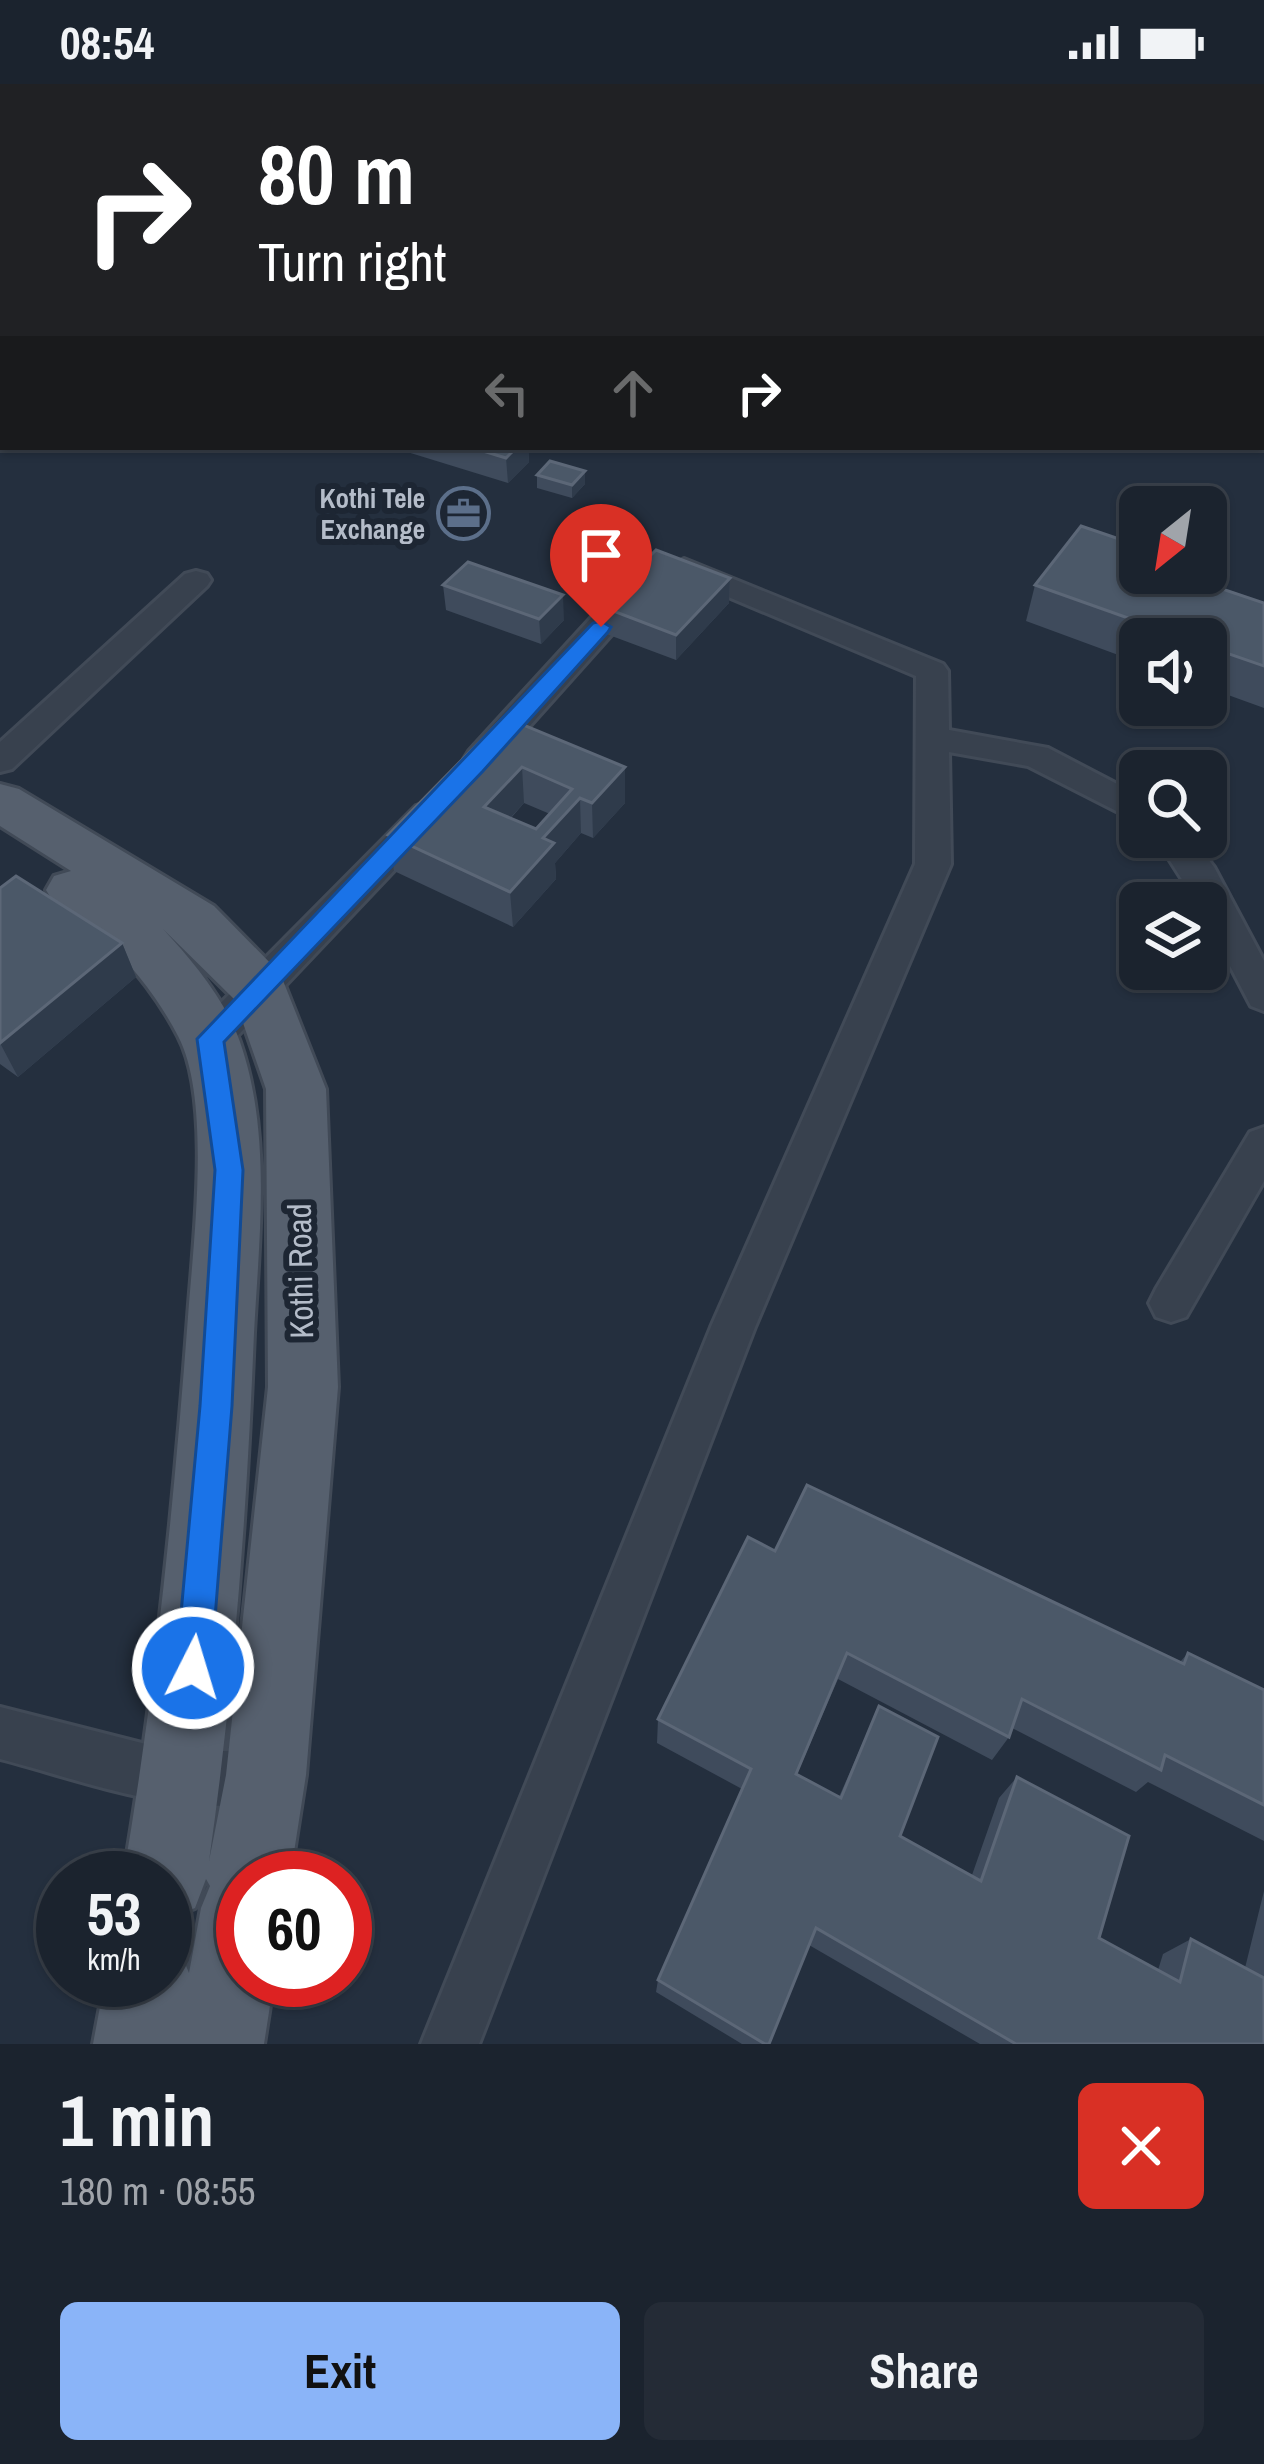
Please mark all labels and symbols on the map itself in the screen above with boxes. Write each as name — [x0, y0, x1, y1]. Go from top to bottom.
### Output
place label: Kothi Tele Exchange — [320, 480, 425, 547]
office icon: Kothi Tele Exchange — [436, 486, 492, 542]
north arrow — [1119, 486, 1227, 594]
pin — [550, 504, 652, 627]
street label: Kothi Road — [277, 1203, 323, 1339]
position arrow — [130, 1605, 256, 1731]
speed limit sign: 60 — [216, 1851, 372, 2007]

